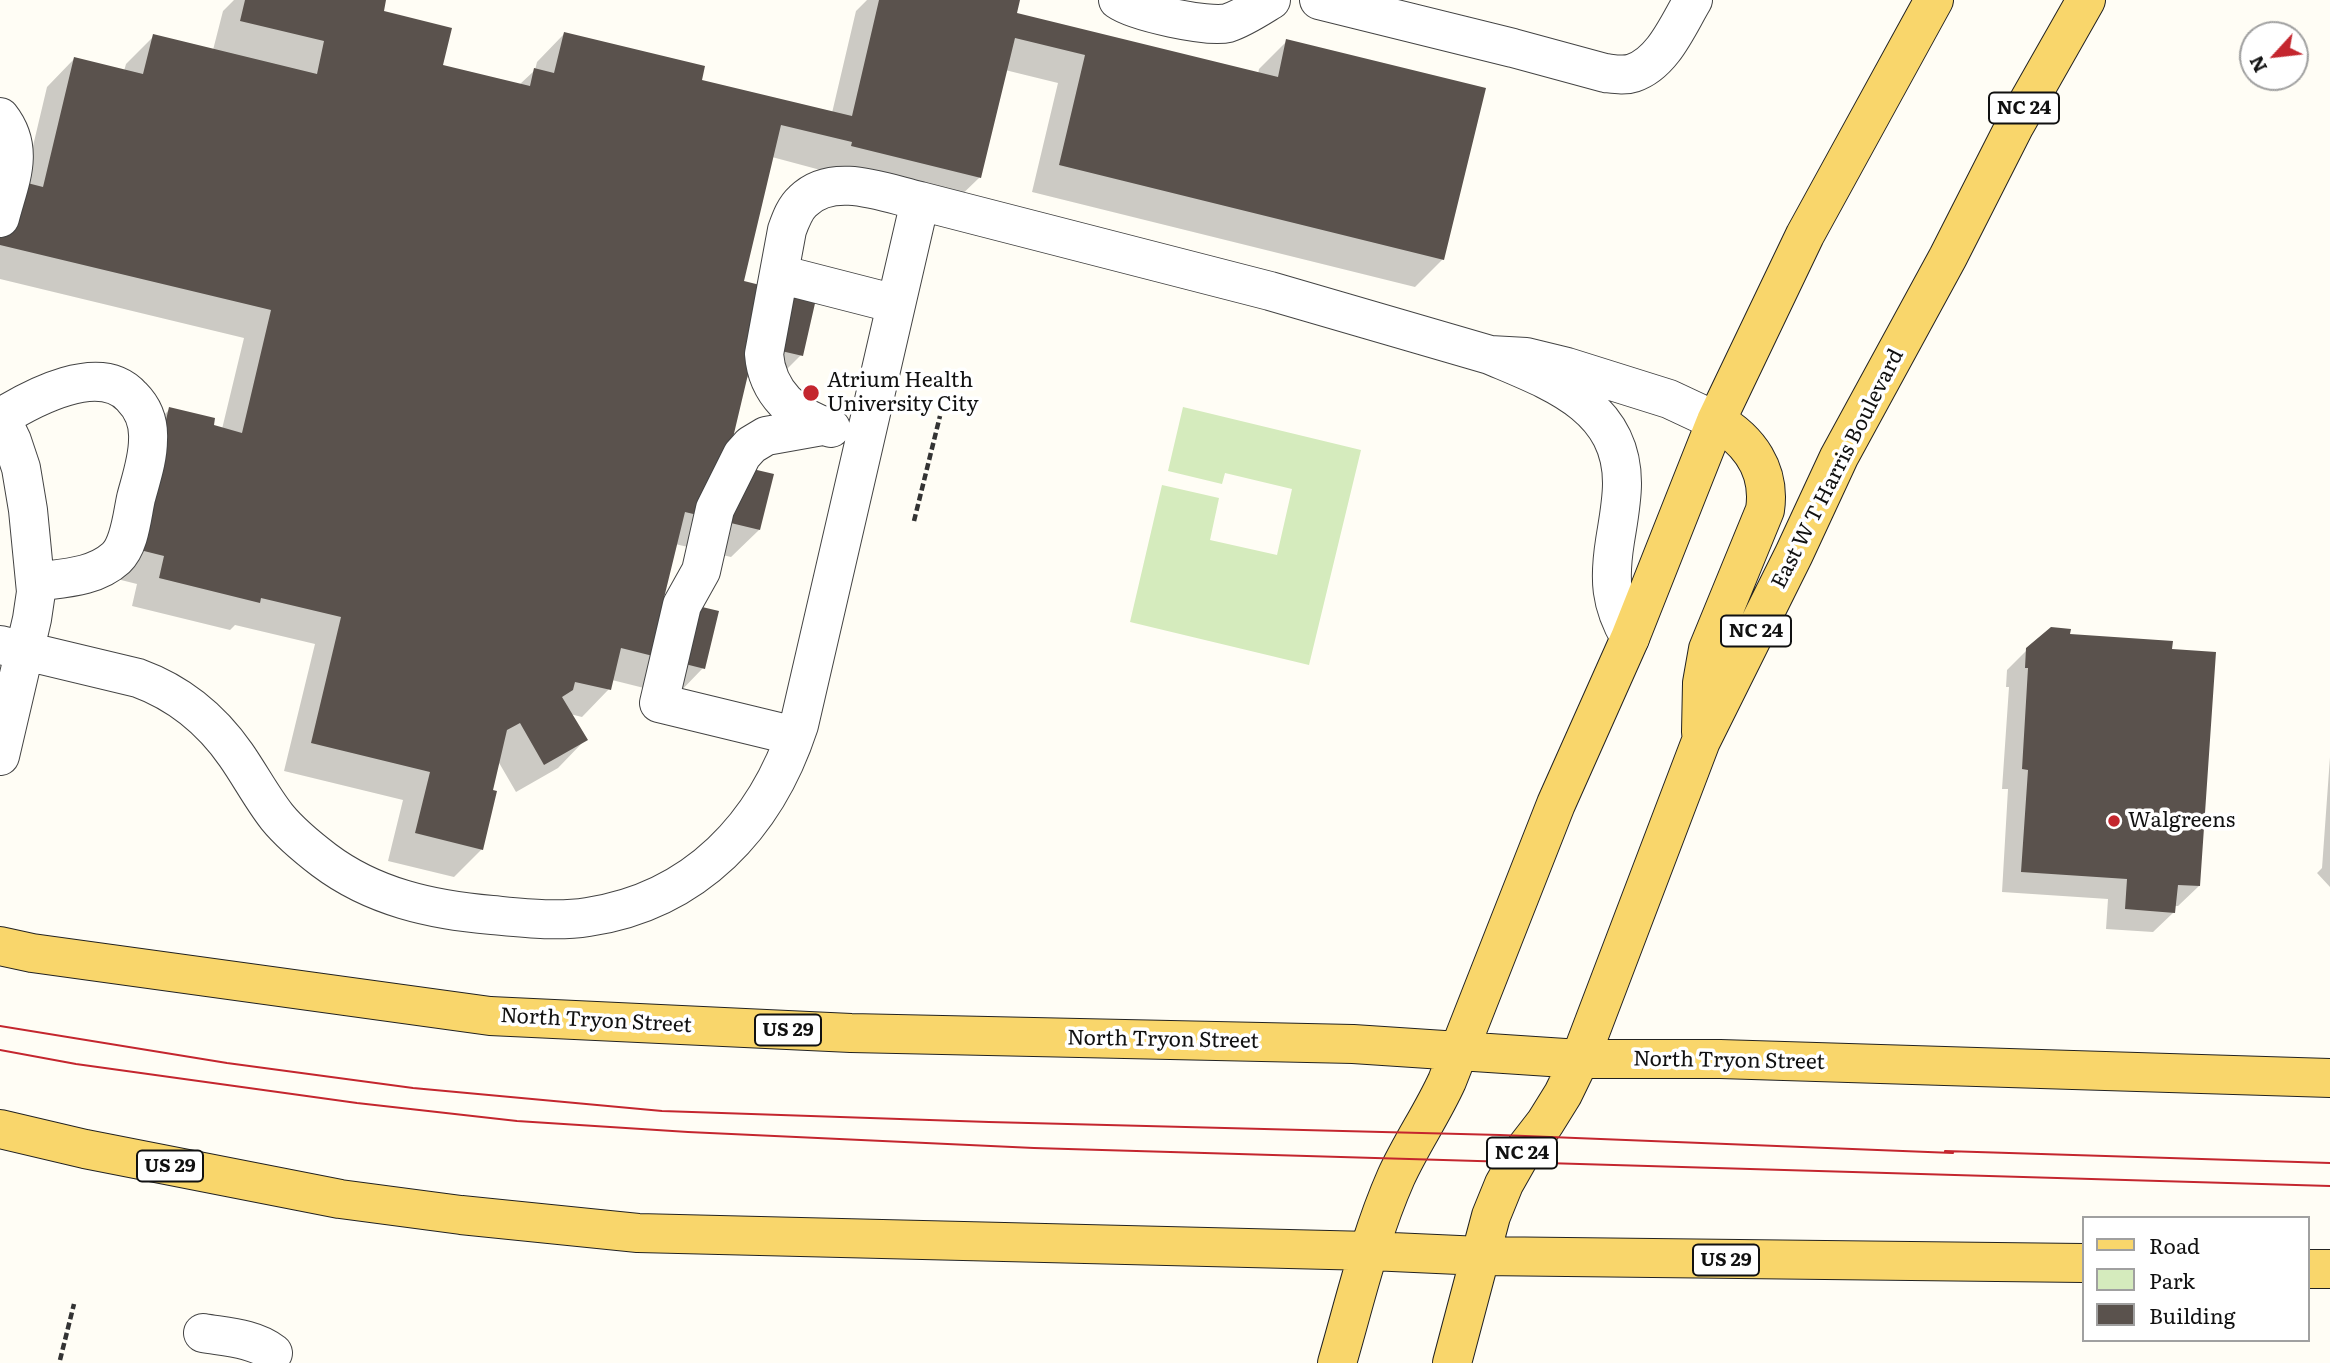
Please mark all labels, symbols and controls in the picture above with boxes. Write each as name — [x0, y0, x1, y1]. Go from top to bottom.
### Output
north arrow — [2239, 21, 2309, 91]
text: N — [2241, 51, 2273, 78]
road number: NC 24 — [1989, 92, 2059, 124]
street label: East W T Harris Boulevard — [1767, 345, 1909, 593]
place label: Atrium Health University City — [827, 368, 978, 418]
marker: Atrium Health University City — [801, 383, 821, 403]
road number: NC 24 — [1721, 616, 1791, 646]
place label: Walgreens — [2128, 808, 2235, 834]
marker: Walgreens — [2106, 813, 2122, 829]
street label: North Tryon Street — [500, 1003, 692, 1039]
road number: US 29 — [755, 1014, 821, 1046]
street label: North Tryon Street — [1067, 1026, 1259, 1054]
street label: North Tryon Street — [1633, 1047, 1825, 1075]
road number: NC 24 — [1487, 1138, 1557, 1168]
road number: US 29 — [137, 1150, 203, 1182]
legend — [2082, 1216, 2309, 1342]
text: Road — [2149, 1229, 2200, 1260]
road number: US 29 — [1693, 1244, 1759, 1276]
text: Park — [2149, 1264, 2195, 1295]
text: Building — [2149, 1299, 2235, 1330]

